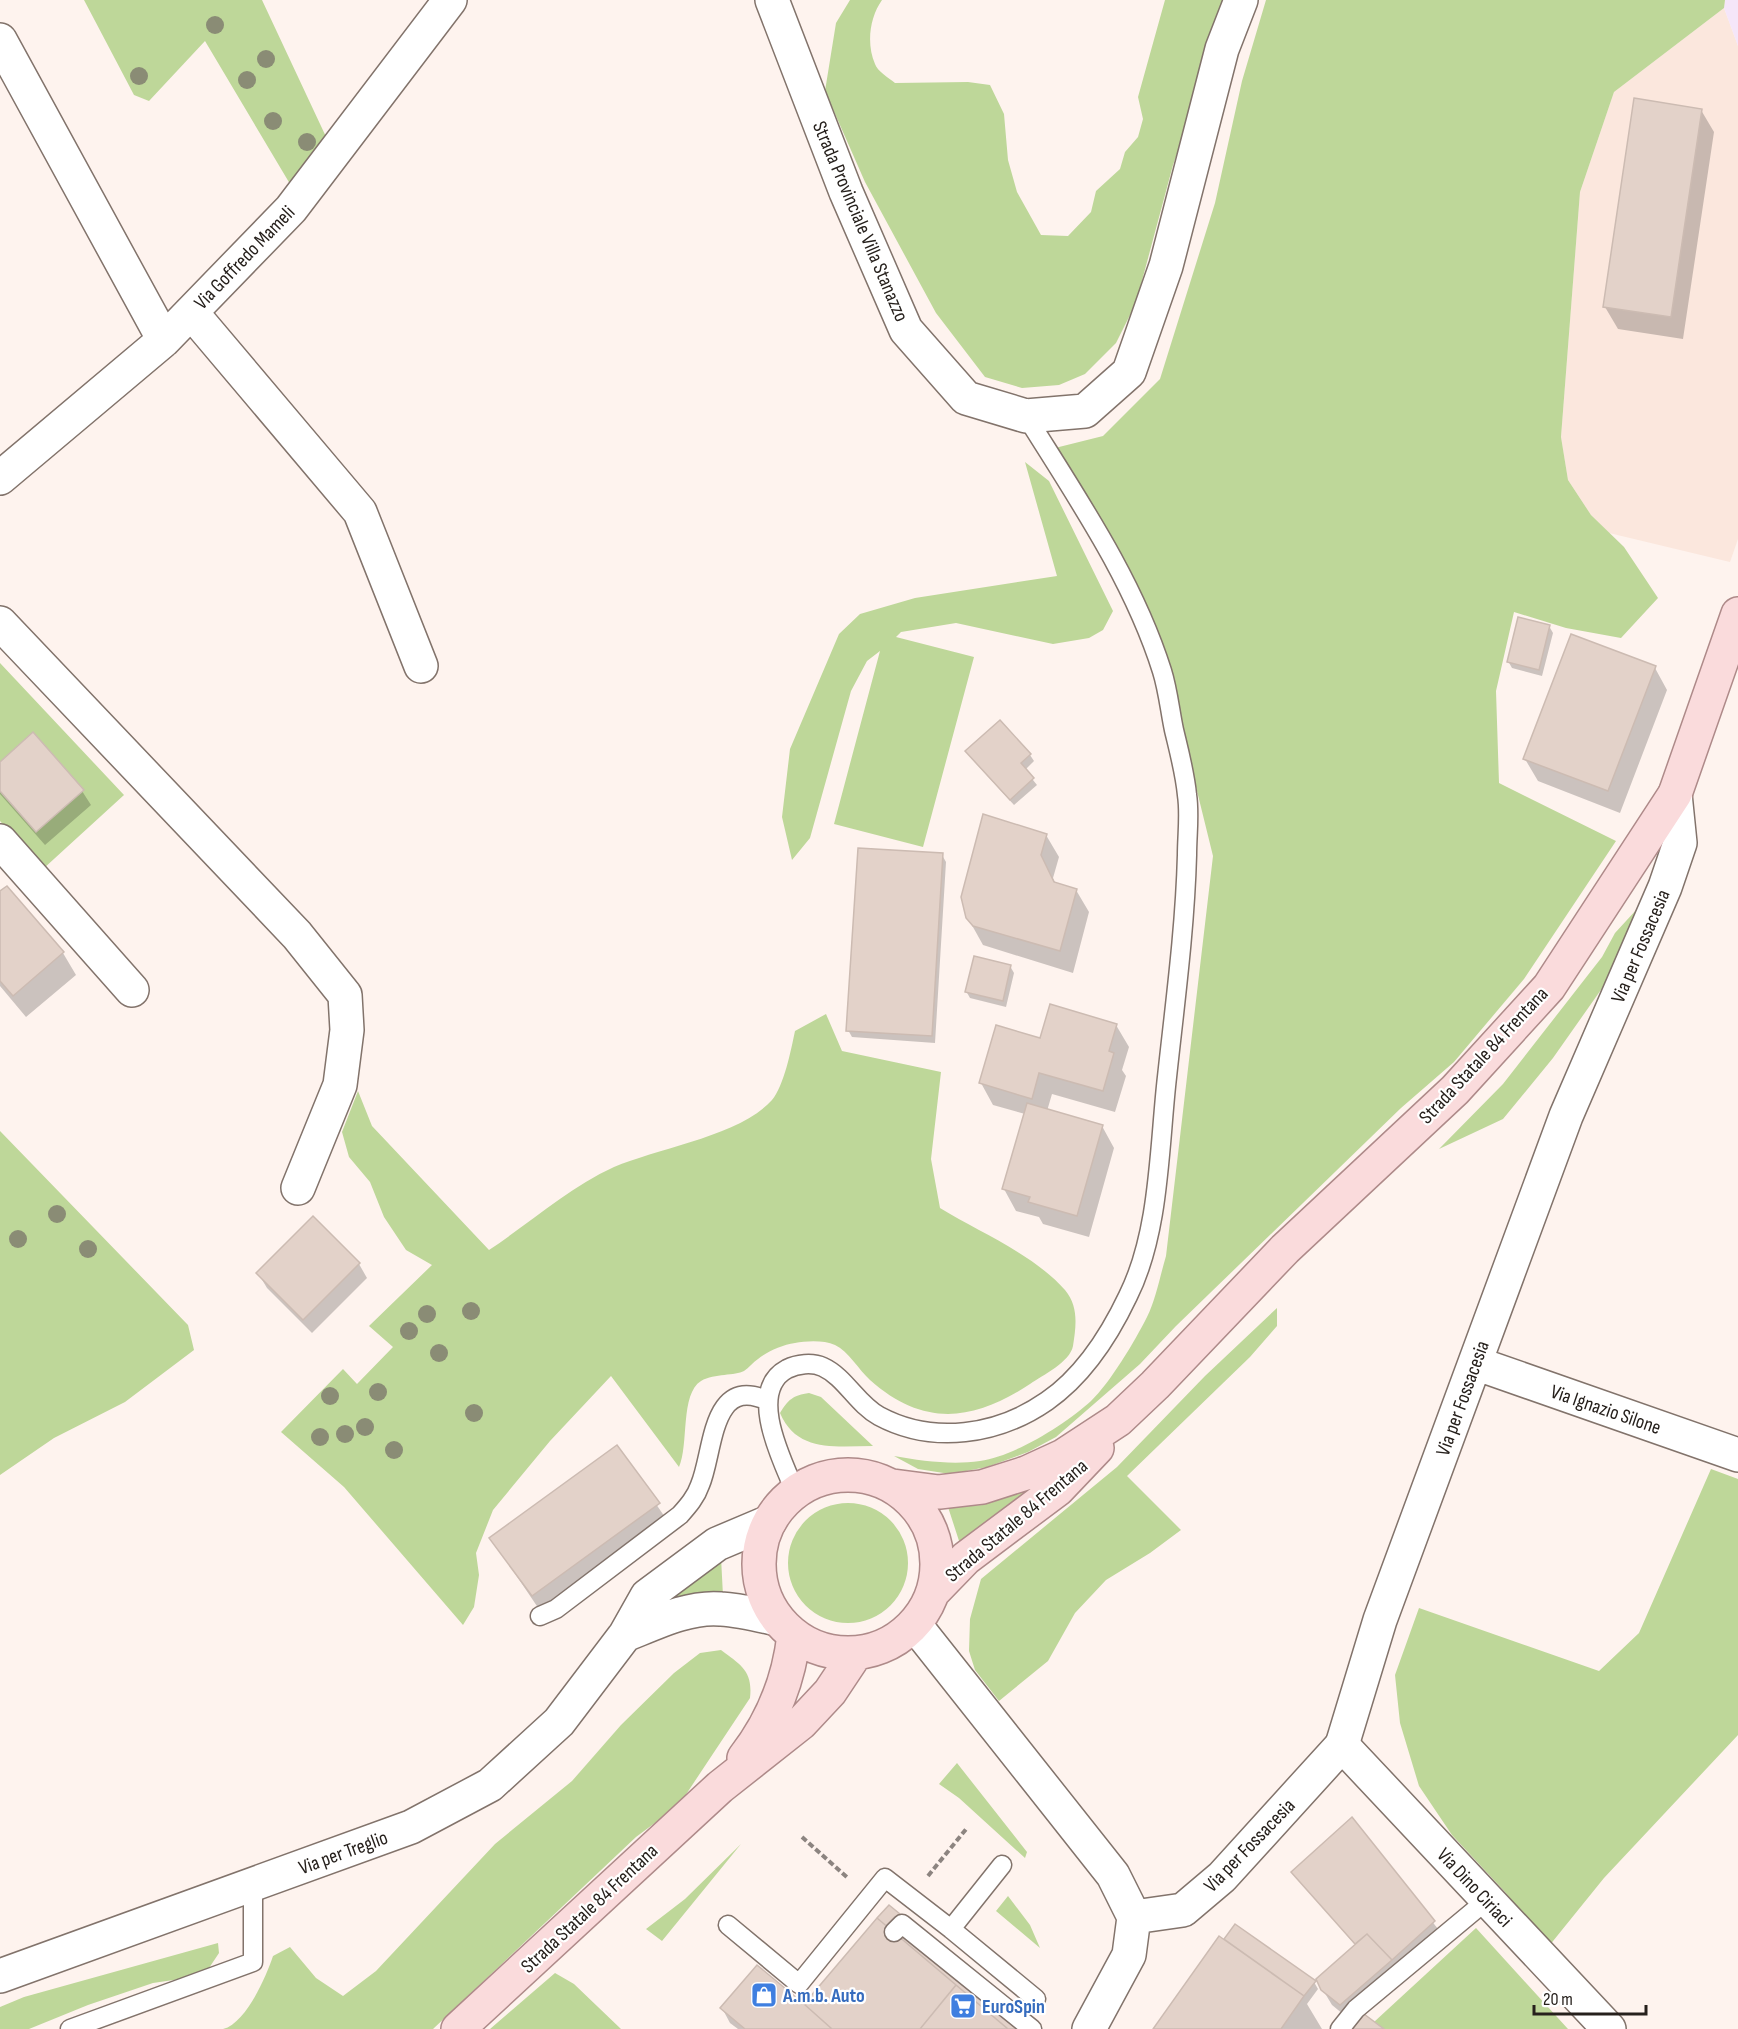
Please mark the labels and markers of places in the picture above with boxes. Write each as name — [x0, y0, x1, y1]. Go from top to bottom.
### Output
shop icon: A.m.b. Auto — [749, 1980, 779, 2010]
place label: A.m.b. Auto — [782, 1984, 865, 2008]
supermarket icon: EuroSpin — [948, 1991, 978, 2021]
place label: EuroSpin — [982, 1995, 1045, 2019]

